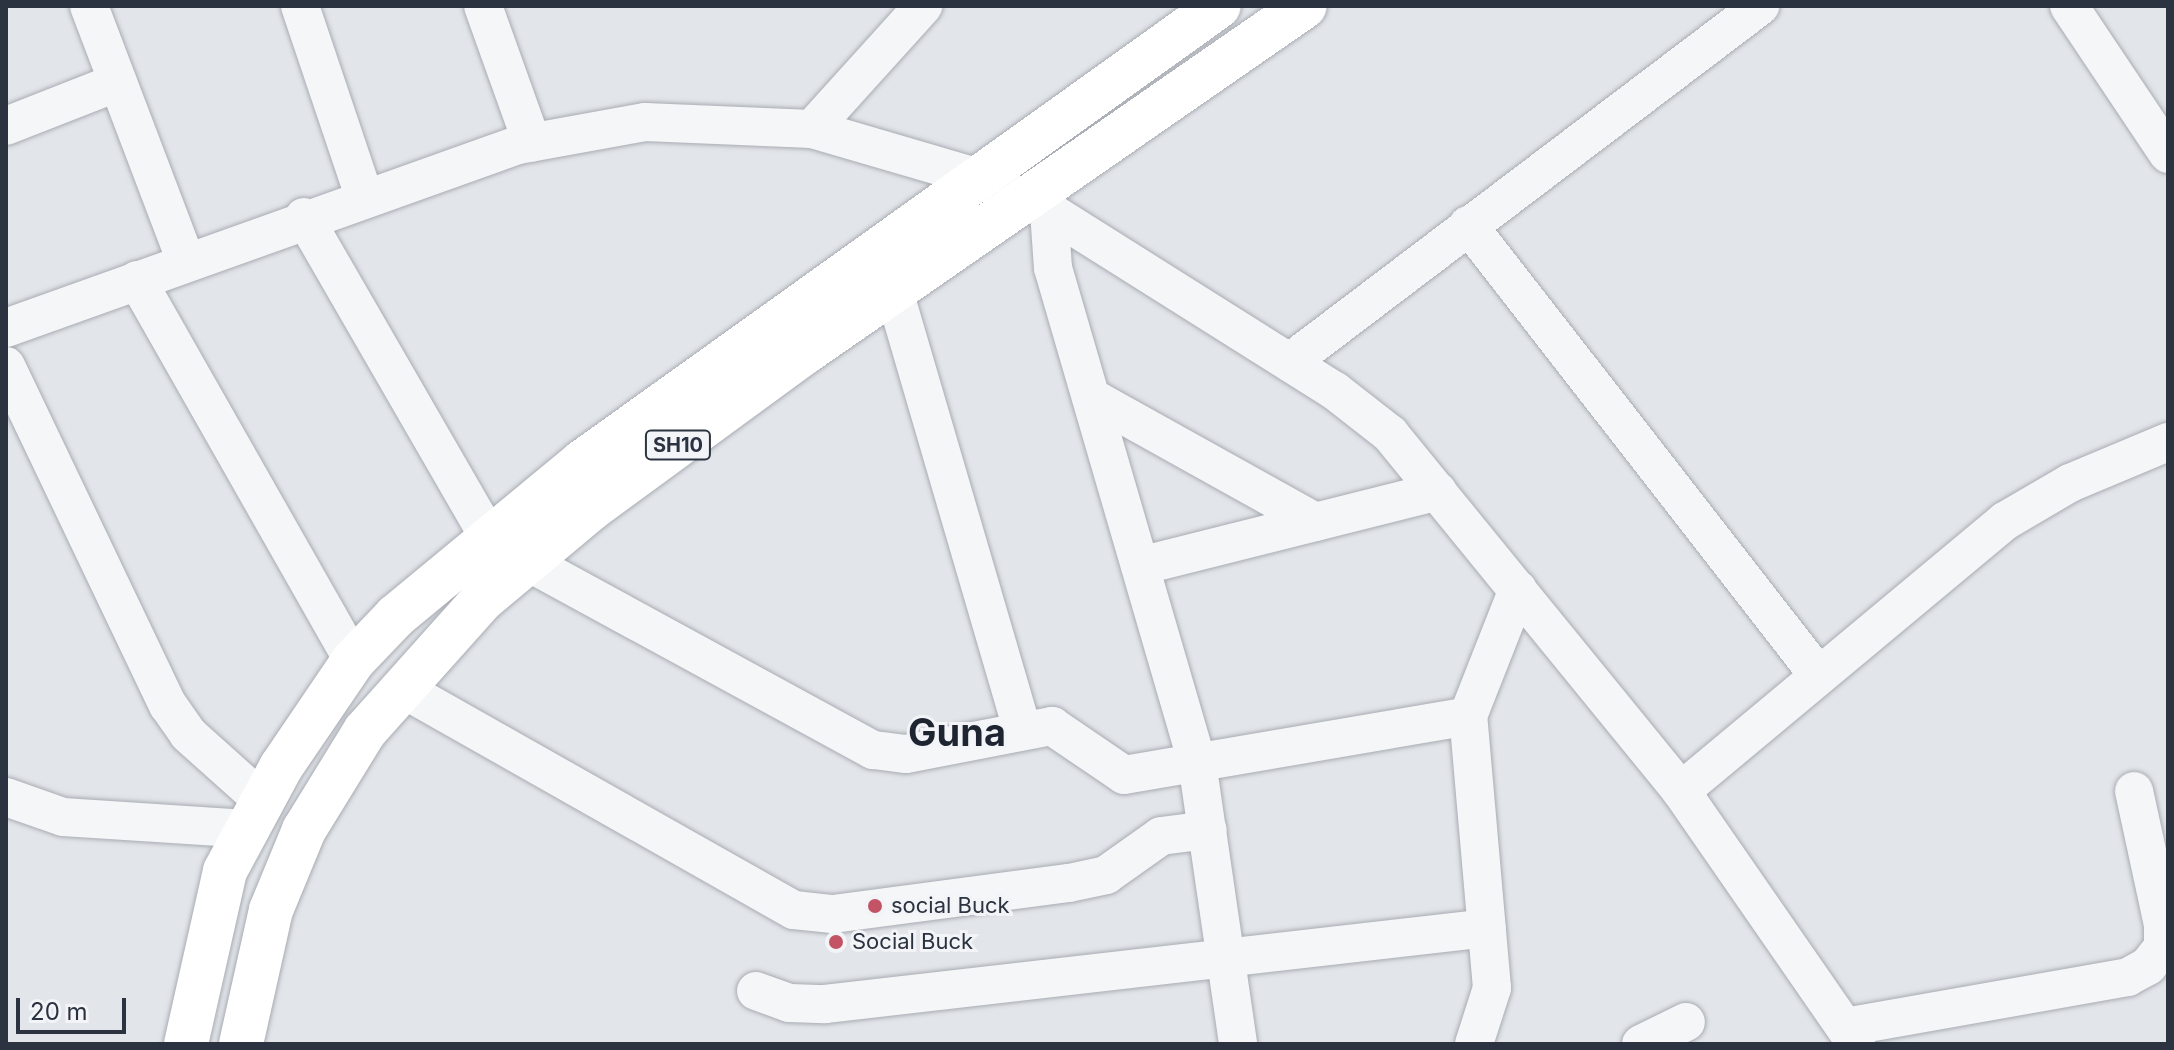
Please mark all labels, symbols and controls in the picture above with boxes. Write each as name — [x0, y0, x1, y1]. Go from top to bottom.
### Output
road number: SH10 — [644, 429, 712, 461]
district label: Guna — [908, 710, 1006, 756]
place label: social Buck — [891, 893, 1010, 919]
marker: social Buck — [866, 897, 884, 915]
place label: Social Buck — [852, 929, 973, 955]
marker: Social Buck — [827, 933, 845, 951]
scale bar — [20, 982, 130, 1032]
text: 20 m — [30, 997, 88, 1026]

